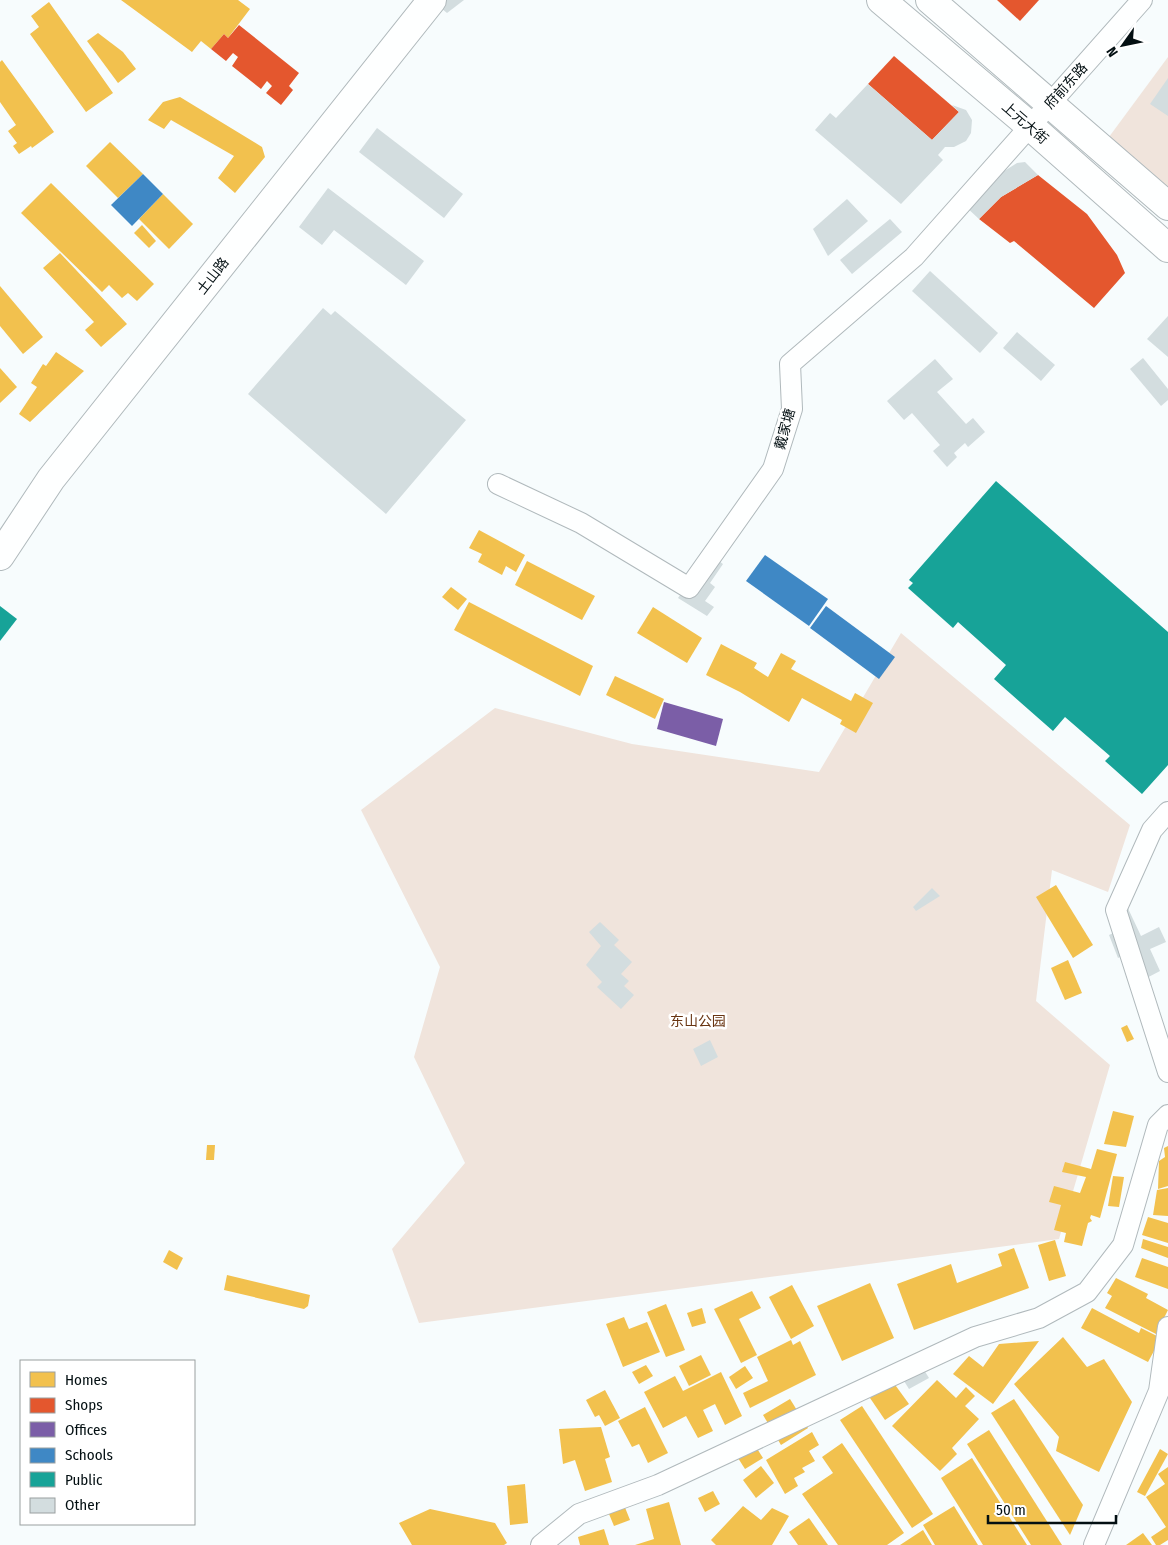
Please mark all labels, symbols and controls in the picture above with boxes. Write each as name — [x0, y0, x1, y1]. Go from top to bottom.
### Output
north arrow — [1098, 20, 1148, 70]
text: N — [1103, 44, 1122, 60]
street label: 府前东路 — [1041, 60, 1091, 112]
street label: 上元大街 — [998, 98, 1052, 148]
street label: 土山路 — [193, 254, 233, 298]
street label: 戴家塘 — [771, 407, 799, 451]
park label: 东山公园 — [670, 1013, 726, 1030]
legend — [20, 1360, 195, 1525]
text: Homes — [65, 1371, 107, 1389]
text: Shops — [65, 1396, 103, 1414]
text: Offices — [65, 1421, 107, 1439]
text: Schools — [65, 1446, 113, 1464]
text: Public — [65, 1471, 103, 1489]
scale bar — [988, 1492, 1116, 1524]
text: Other — [65, 1496, 101, 1514]
text: 50 m — [996, 1501, 1026, 1519]

